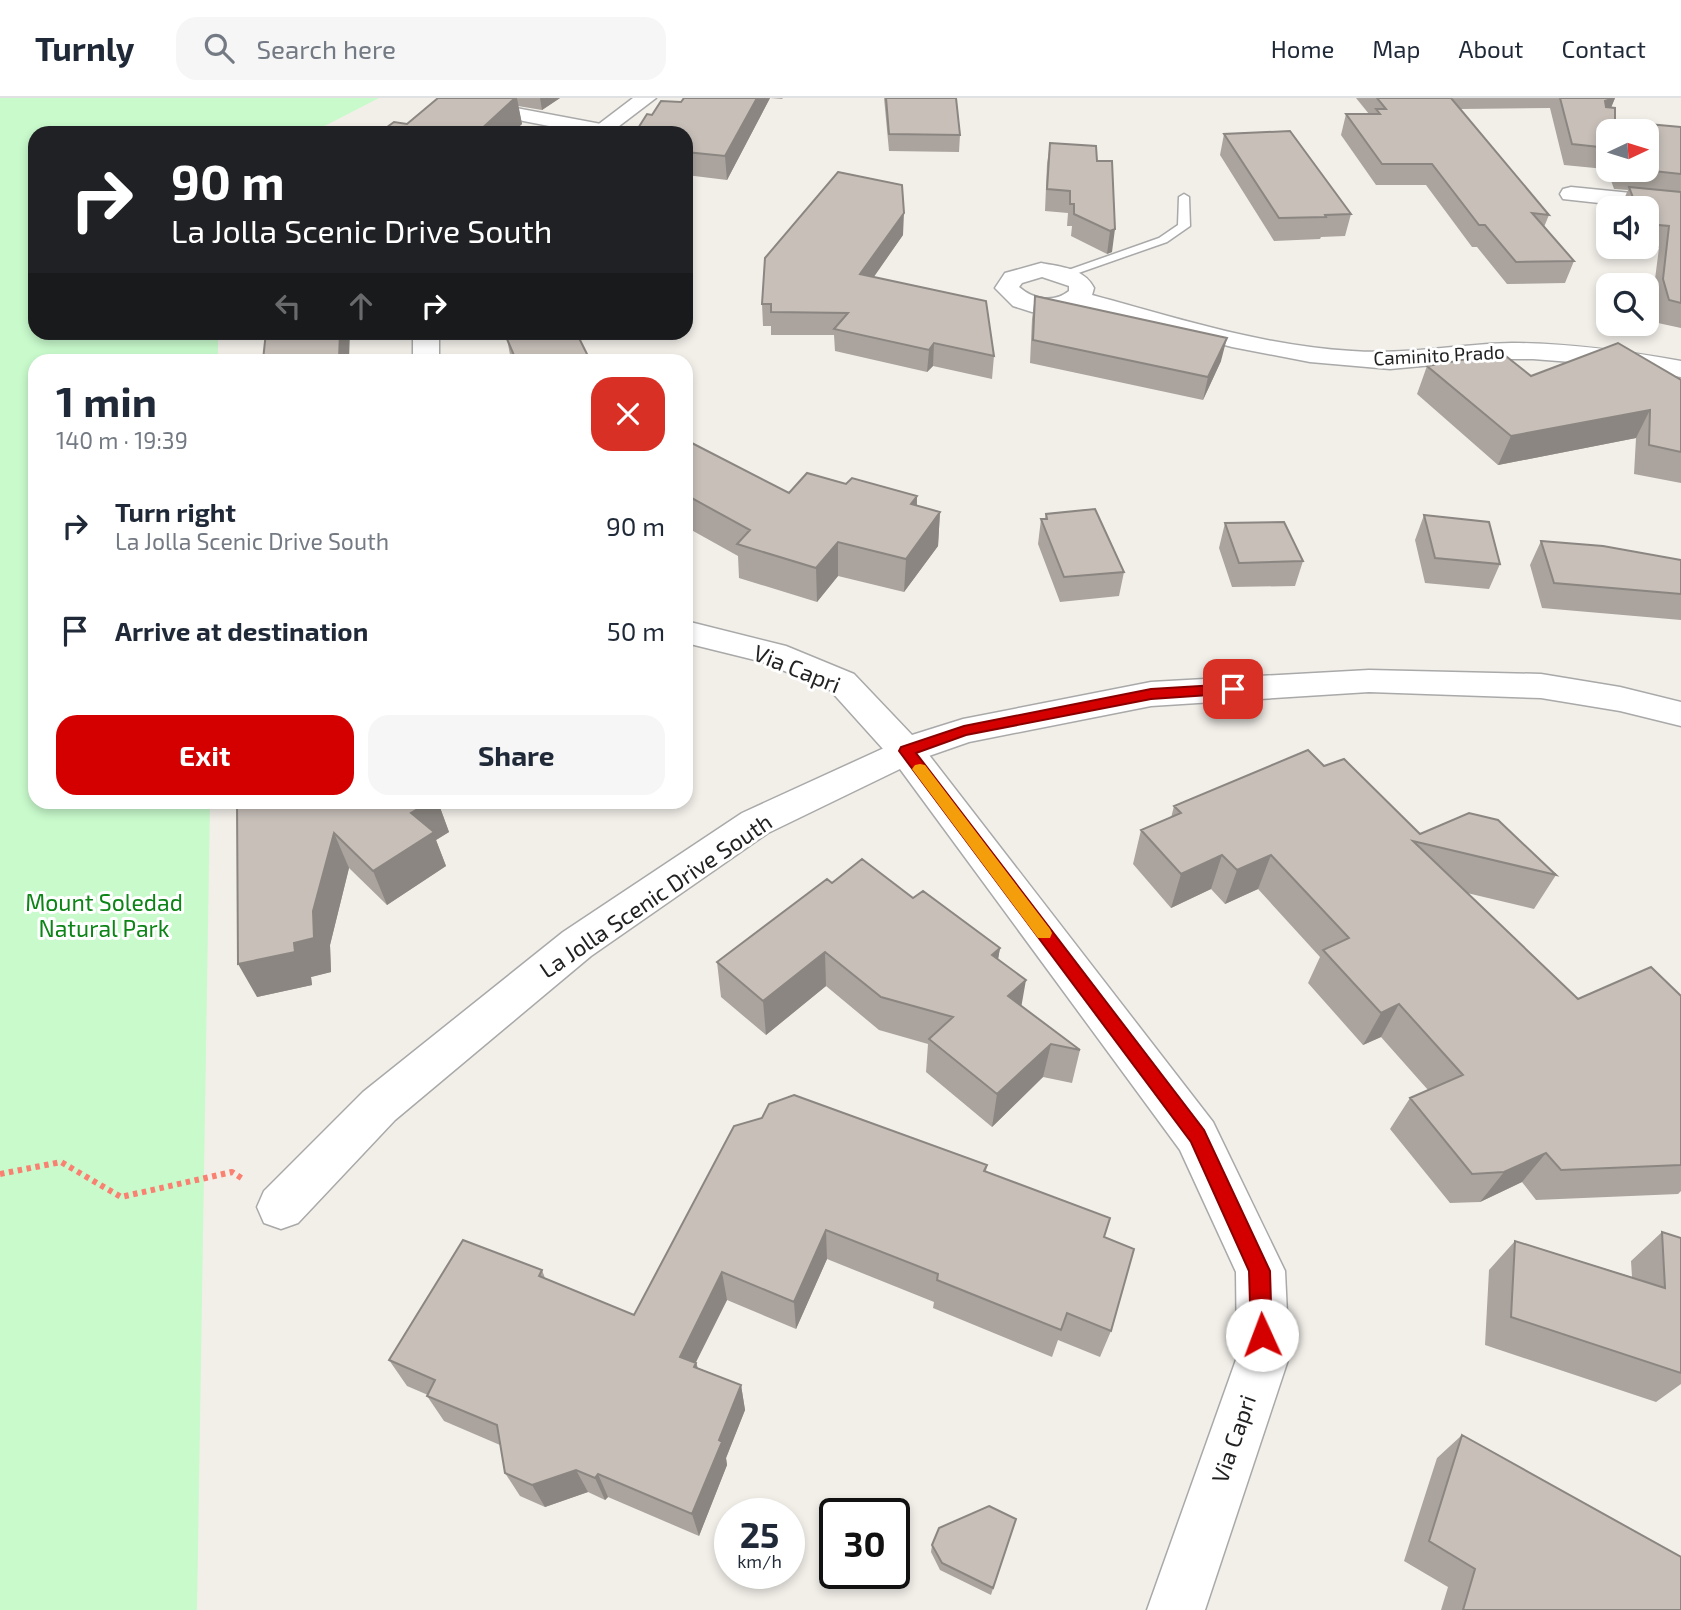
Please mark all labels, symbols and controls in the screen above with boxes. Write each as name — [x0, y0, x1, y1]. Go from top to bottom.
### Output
search box — [176, 17, 666, 80]
text: Turnly — [35, 28, 134, 68]
icon: search — [200, 29, 238, 67]
text: Search here — [256, 33, 396, 64]
text: Home — [1271, 34, 1334, 63]
text: Map — [1372, 34, 1420, 63]
text: About — [1458, 34, 1524, 63]
text: Contact — [1562, 34, 1646, 63]
north arrow — [1596, 119, 1659, 182]
map controls — [1596, 119, 1659, 336]
text: 90 m — [171, 151, 285, 210]
icon: right — [56, 154, 147, 245]
button: sound — [1596, 196, 1659, 259]
text: La Jolla Scenic Drive South — [171, 211, 552, 249]
button: search — [1596, 273, 1659, 336]
icon: left — [269, 287, 307, 325]
icon: ahead — [342, 287, 380, 325]
icon: right — [415, 287, 453, 325]
street label: Caminito Prado — [1373, 340, 1505, 369]
text: 1 min — [56, 375, 157, 425]
button: close — [591, 377, 665, 451]
text: 140 m · 19:39 — [56, 426, 188, 454]
text: Turn right — [115, 496, 236, 527]
icon: right — [56, 507, 94, 545]
text: 90 m — [606, 510, 665, 541]
text: La Jolla Scenic Drive South — [115, 527, 389, 555]
icon: arrive — [56, 612, 94, 650]
text: Arrive at destination — [115, 615, 368, 646]
text: 50 m — [607, 615, 665, 646]
street label: Via Capri — [750, 638, 845, 698]
pin — [1203, 659, 1263, 719]
icon: arrive — [1214, 670, 1252, 708]
button: Exit — [56, 715, 354, 795]
button: Share — [368, 715, 665, 795]
street label: La Jolla Scenic Drive South — [534, 807, 777, 983]
park label: Mount Soledad Natural Park — [25, 888, 183, 942]
position arrow — [1225, 1298, 1299, 1372]
street label: Via Capri — [1205, 1391, 1261, 1486]
speed limit sign: 30 — [819, 1498, 910, 1589]
text: 25 — [740, 1513, 779, 1555]
text: km/h — [737, 1550, 782, 1572]

